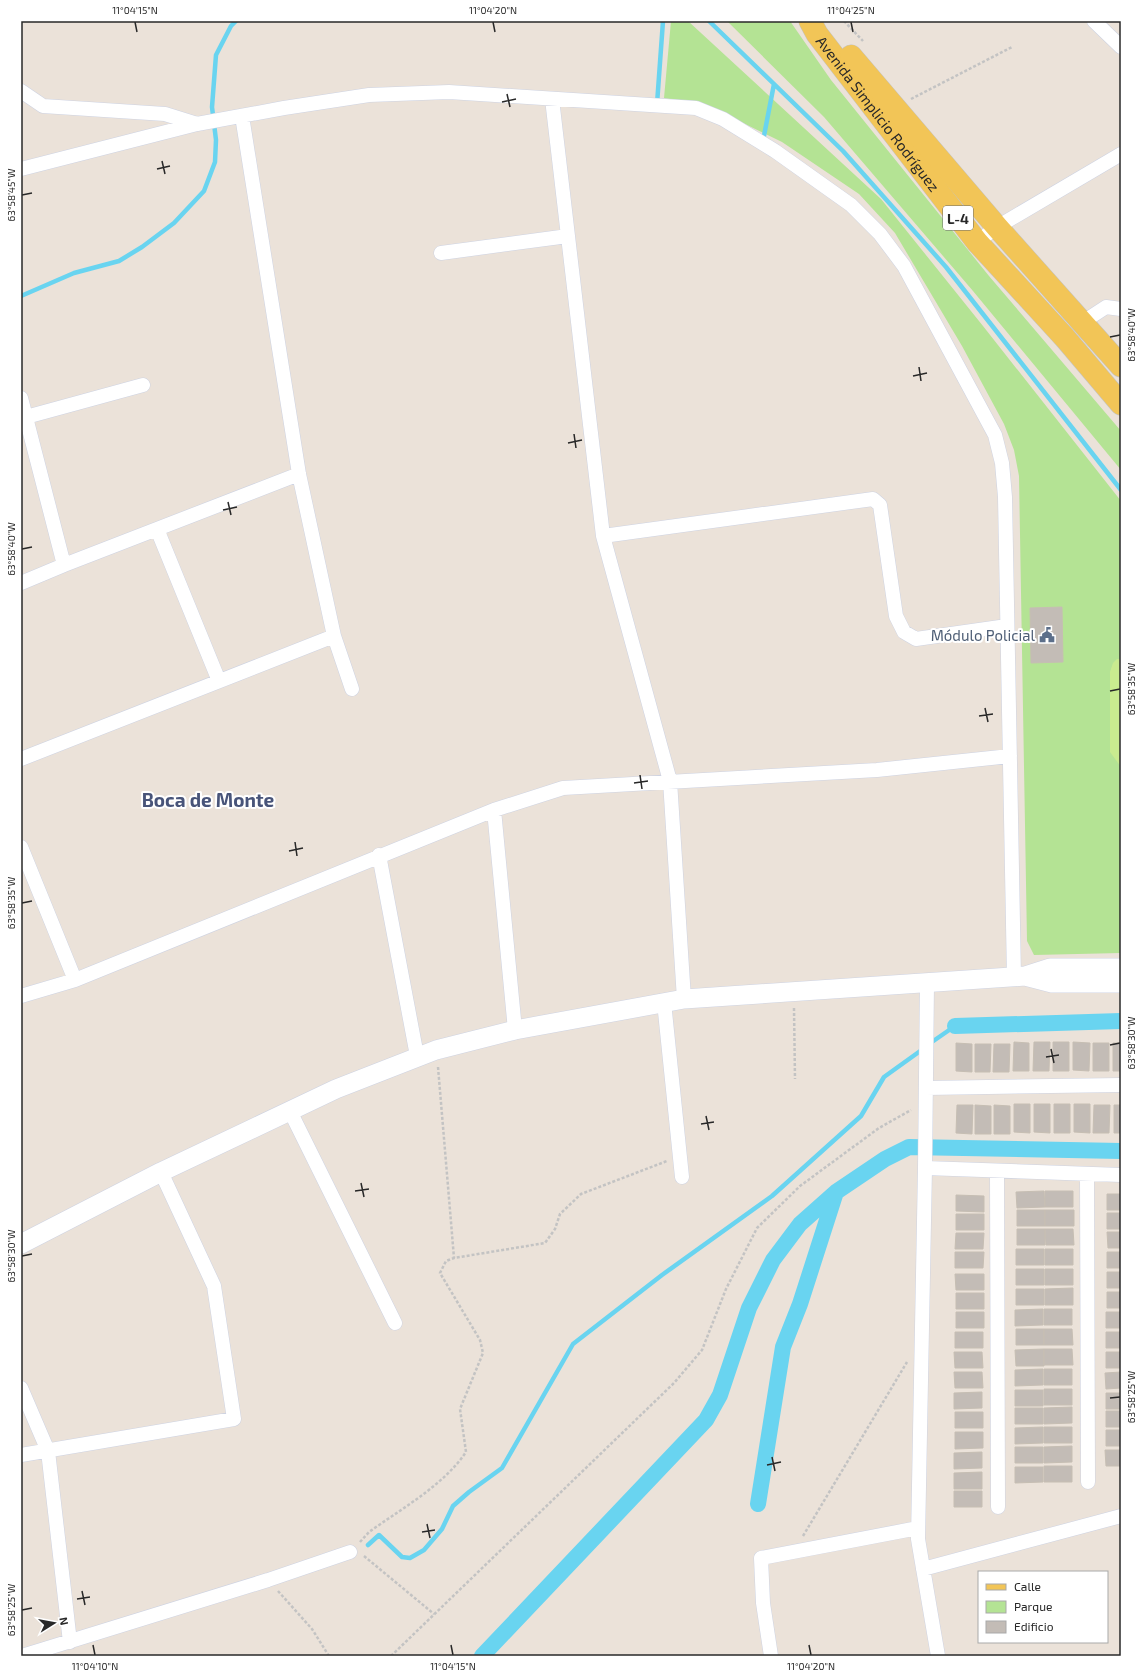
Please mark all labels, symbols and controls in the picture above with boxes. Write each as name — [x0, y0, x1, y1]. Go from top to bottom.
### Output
text: 11°04'15"N — [112, 4, 158, 16]
text: 11°04'20"N — [469, 4, 517, 16]
text: 11°04'25"N — [827, 4, 875, 16]
street label: Avenida Simplicio Rodríguez — [813, 32, 944, 195]
text: 63°58'45"W — [5, 168, 17, 221]
road number: L-4 — [943, 206, 973, 230]
text: 63°58'40"W — [1125, 308, 1137, 362]
text: 63°58'40"W — [5, 522, 17, 576]
place label: Módulo Policial — [931, 626, 1036, 644]
public building icon: Módulo Policial — [1038, 626, 1056, 644]
text: 63°58'35"W — [1125, 662, 1137, 715]
district label: Boca de Monte — [142, 788, 275, 811]
text: 63°58'35"W — [5, 876, 17, 929]
text: 63°58'30"W — [1125, 1016, 1137, 1070]
text: 63°58'30"W — [5, 1229, 17, 1283]
text: 63°58'25"W — [1125, 1370, 1137, 1423]
legend — [978, 1571, 1108, 1643]
text: Calle — [1014, 1579, 1041, 1593]
text: 63°58'25"W — [5, 1583, 17, 1636]
text: Parque — [1014, 1599, 1052, 1613]
north arrow — [34, 1603, 74, 1643]
text: N — [57, 1616, 71, 1626]
text: Edificio — [1014, 1619, 1054, 1633]
text: 11°04'10"N — [72, 1660, 118, 1672]
text: 11°04'15"N — [430, 1660, 476, 1672]
text: 11°04'20"N — [787, 1660, 835, 1672]

